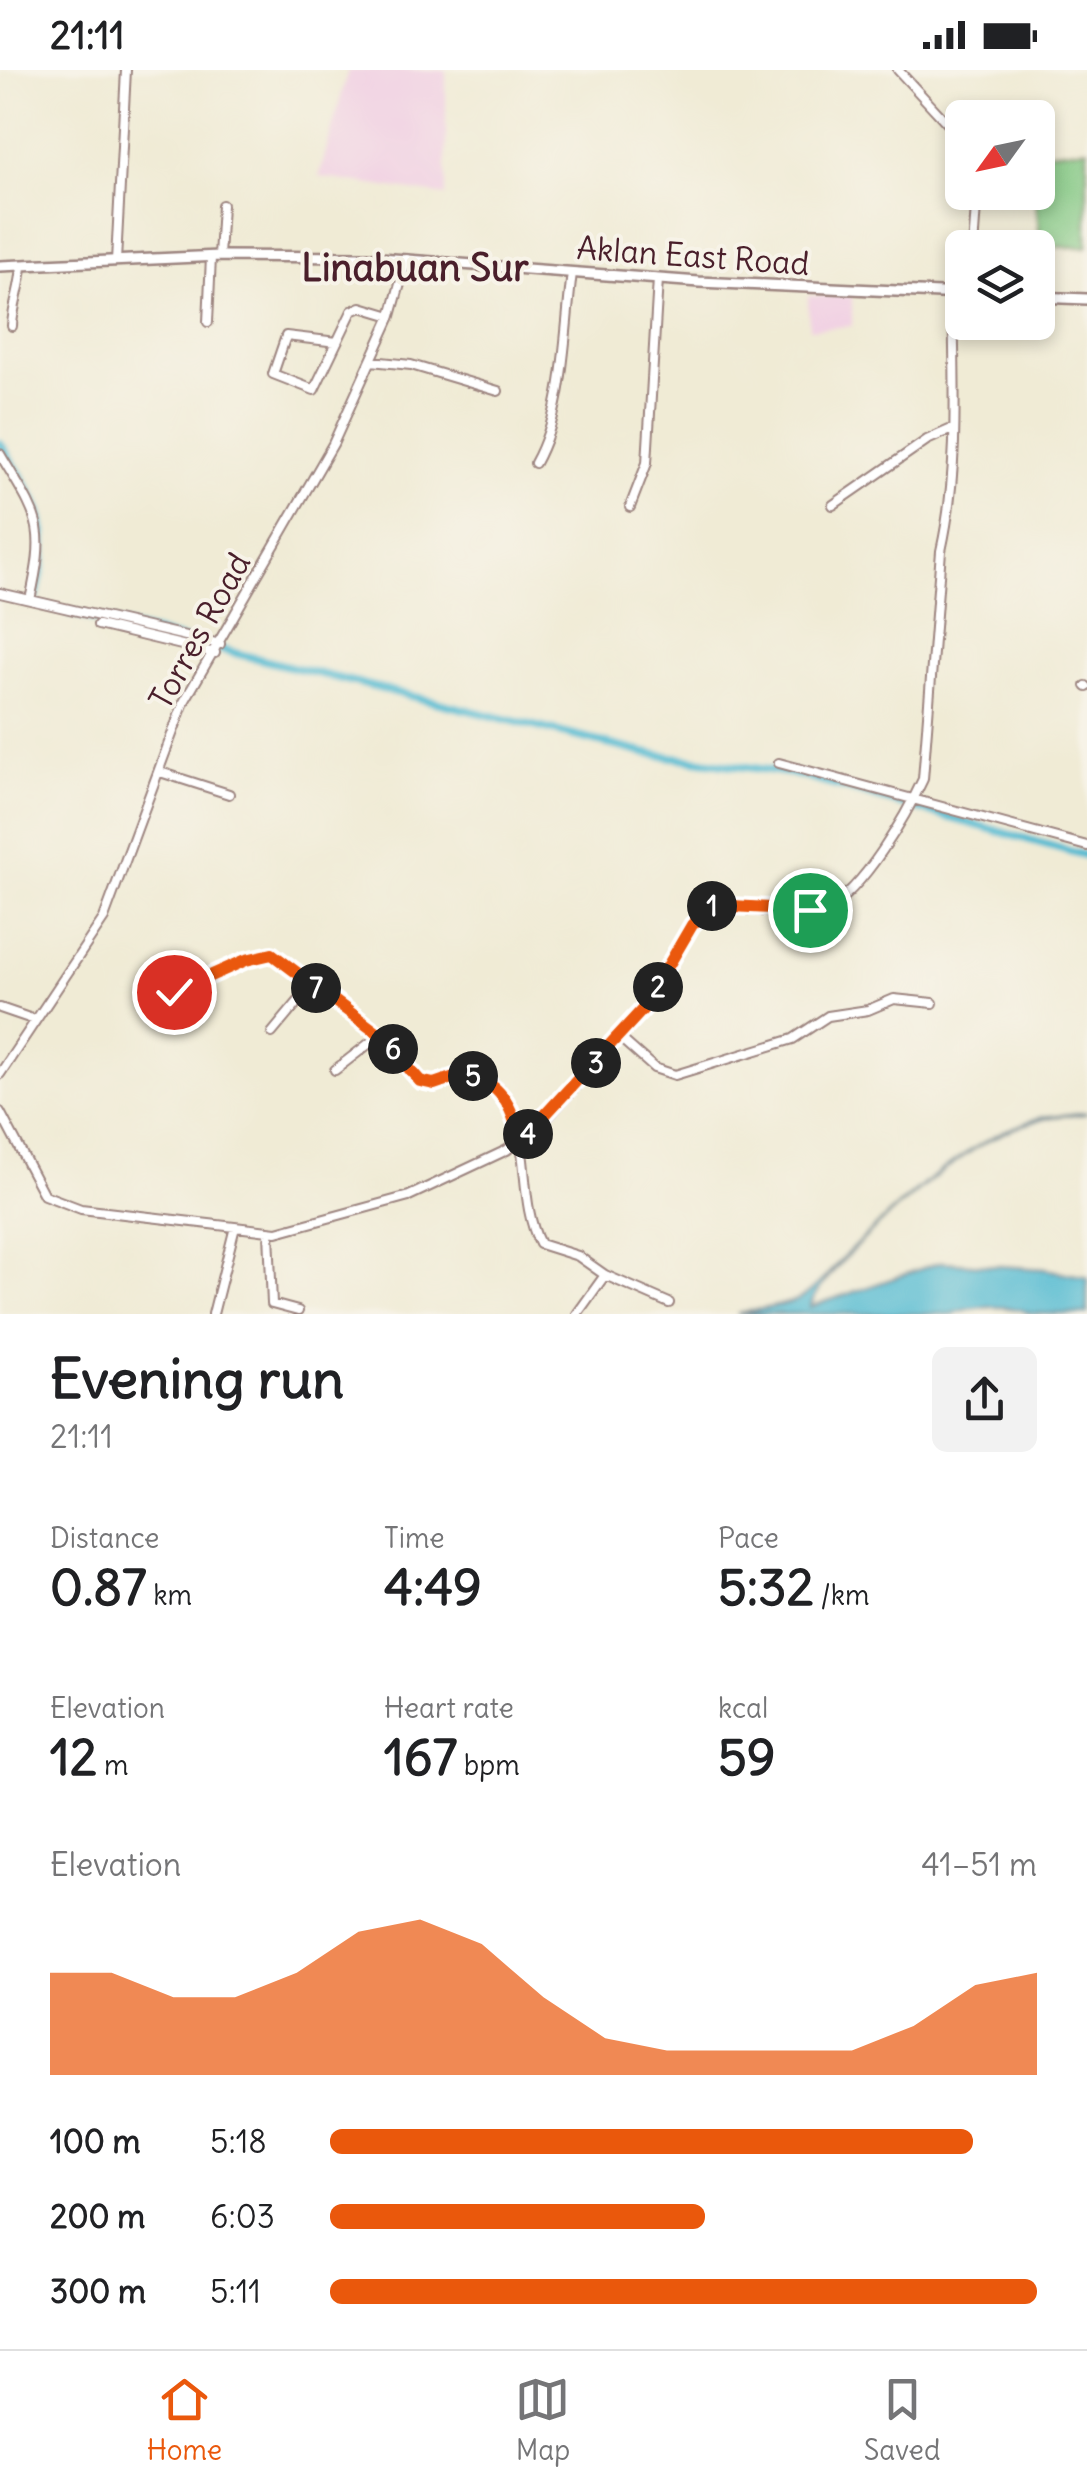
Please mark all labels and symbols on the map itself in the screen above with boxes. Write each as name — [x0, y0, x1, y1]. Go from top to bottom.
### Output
north arrow — [945, 100, 1055, 210]
street label: Aklan East Road — [575, 227, 811, 284]
district label: Linabuan Sur — [301, 244, 529, 291]
street label: Torres Road — [140, 545, 259, 716]
pin — [768, 868, 853, 953]
pin: 1 — [687, 881, 737, 931]
pin — [132, 950, 217, 1035]
pin: 2 — [633, 962, 683, 1012]
pin: 7 — [291, 963, 341, 1013]
pin: 6 — [368, 1024, 418, 1074]
pin: 3 — [571, 1038, 621, 1088]
pin: 5 — [448, 1051, 498, 1101]
pin: 4 — [503, 1109, 553, 1159]

